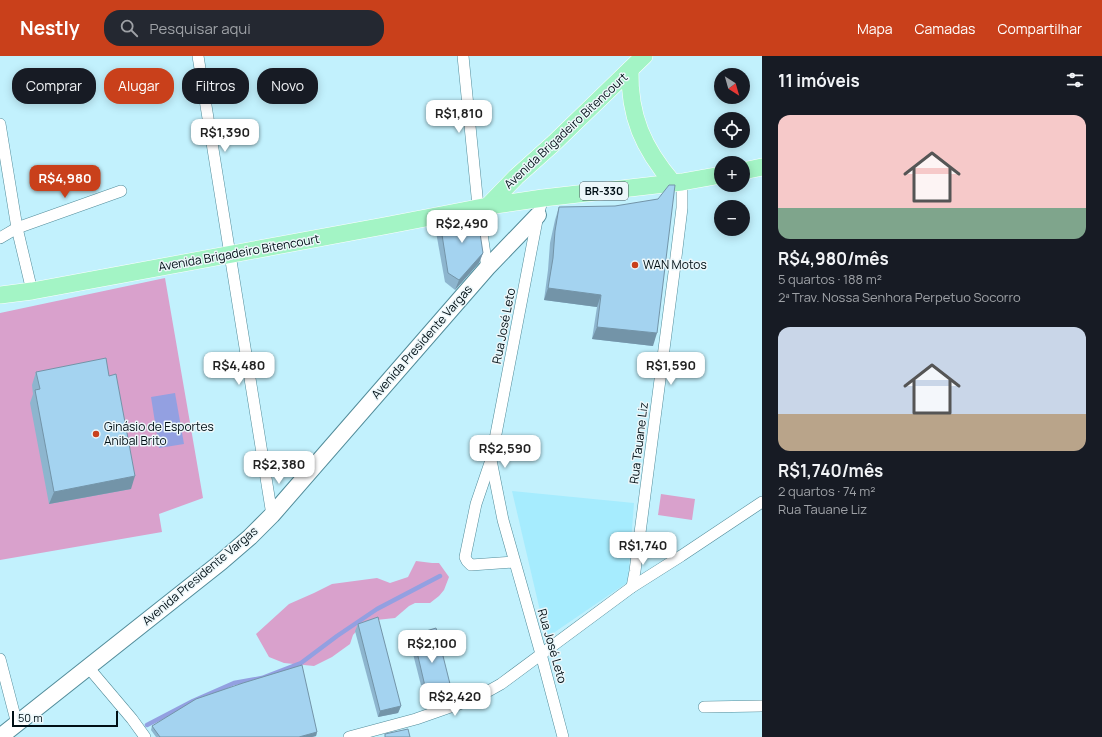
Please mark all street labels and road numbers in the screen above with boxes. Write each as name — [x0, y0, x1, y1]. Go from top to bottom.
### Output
street label: Avenida Brigadeiro Bitencourt — [500, 69, 631, 193]
road number: BR-330 — [580, 182, 628, 200]
street label: Avenida Brigadeiro Bitencourt — [157, 230, 321, 275]
street label: Avenida Presidente Vargas — [367, 281, 476, 402]
street label: Rua José Leto — [488, 287, 519, 365]
street label: Rua Tauane Liz — [625, 401, 652, 485]
street label: Avenida Presidente Vargas — [138, 522, 261, 629]
street label: Rua José Leto — [534, 607, 571, 685]

